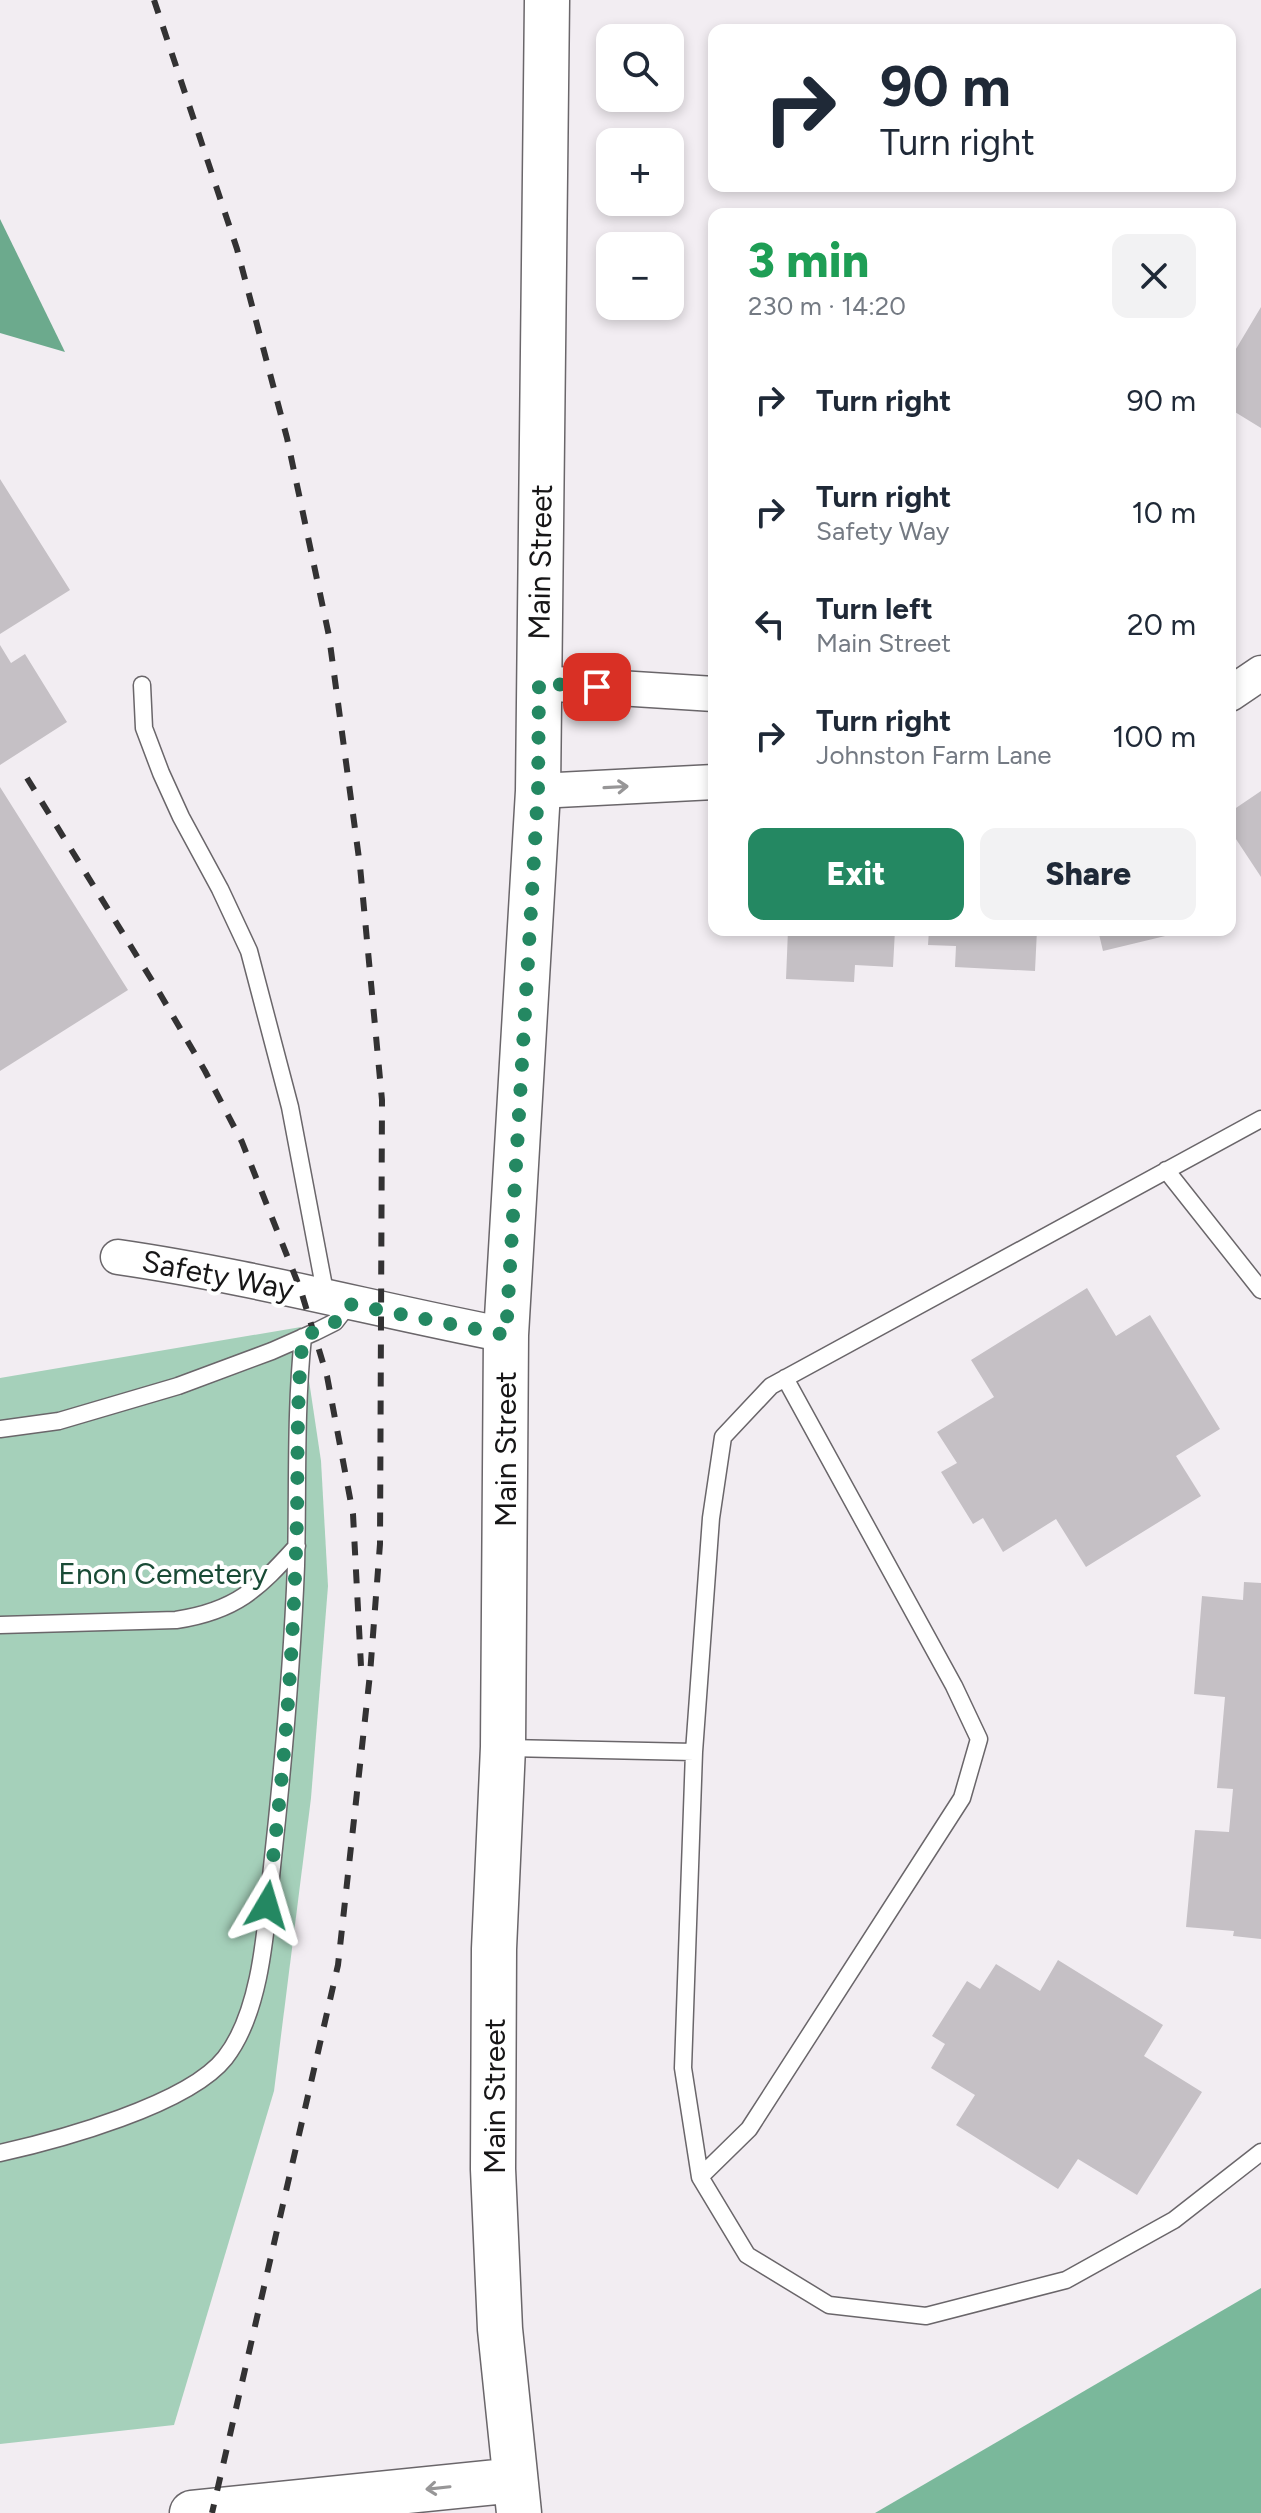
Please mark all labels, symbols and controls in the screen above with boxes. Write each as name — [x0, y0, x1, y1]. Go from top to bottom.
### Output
map controls — [596, 24, 684, 320]
button: search — [596, 24, 684, 112]
text: 90 m — [880, 53, 1011, 120]
icon: right — [748, 56, 852, 160]
text: Turn right — [880, 121, 1035, 164]
button: + — [596, 128, 684, 216]
text: 3 min — [748, 231, 869, 289]
button: − — [596, 232, 684, 320]
button: close — [1112, 234, 1196, 318]
text: 230 m · 14:20 — [748, 290, 906, 322]
icon: right — [748, 378, 792, 422]
text: Turn right — [816, 382, 951, 419]
text: 90 m — [1127, 382, 1196, 419]
text: Turn right — [816, 478, 951, 515]
street label: Main Street — [520, 484, 560, 640]
icon: right — [748, 490, 792, 534]
text: 10 m — [1131, 494, 1196, 531]
text: Safety Way — [816, 515, 950, 547]
text: Turn left — [816, 590, 933, 627]
icon: left — [748, 602, 792, 646]
text: 20 m — [1127, 606, 1196, 643]
text: Main Street — [816, 627, 951, 659]
pin — [563, 653, 631, 721]
icon: arrive — [575, 665, 619, 709]
text: Turn right — [816, 702, 951, 739]
icon: right — [748, 714, 792, 758]
text: 100 m — [1112, 718, 1196, 755]
text: Johnston Farm Lane — [816, 739, 1051, 771]
one-way arrow — [602, 780, 629, 795]
button: Exit — [748, 828, 964, 920]
button: Share — [980, 828, 1196, 920]
street label: Safety Way — [139, 1242, 297, 1308]
street label: Main Street — [487, 1371, 524, 1527]
park label: Enon Cemetery — [58, 1555, 268, 1592]
position arrow — [225, 1863, 309, 1947]
street label: Main Street — [476, 2018, 513, 2174]
one-way arrow — [425, 2480, 452, 2495]

